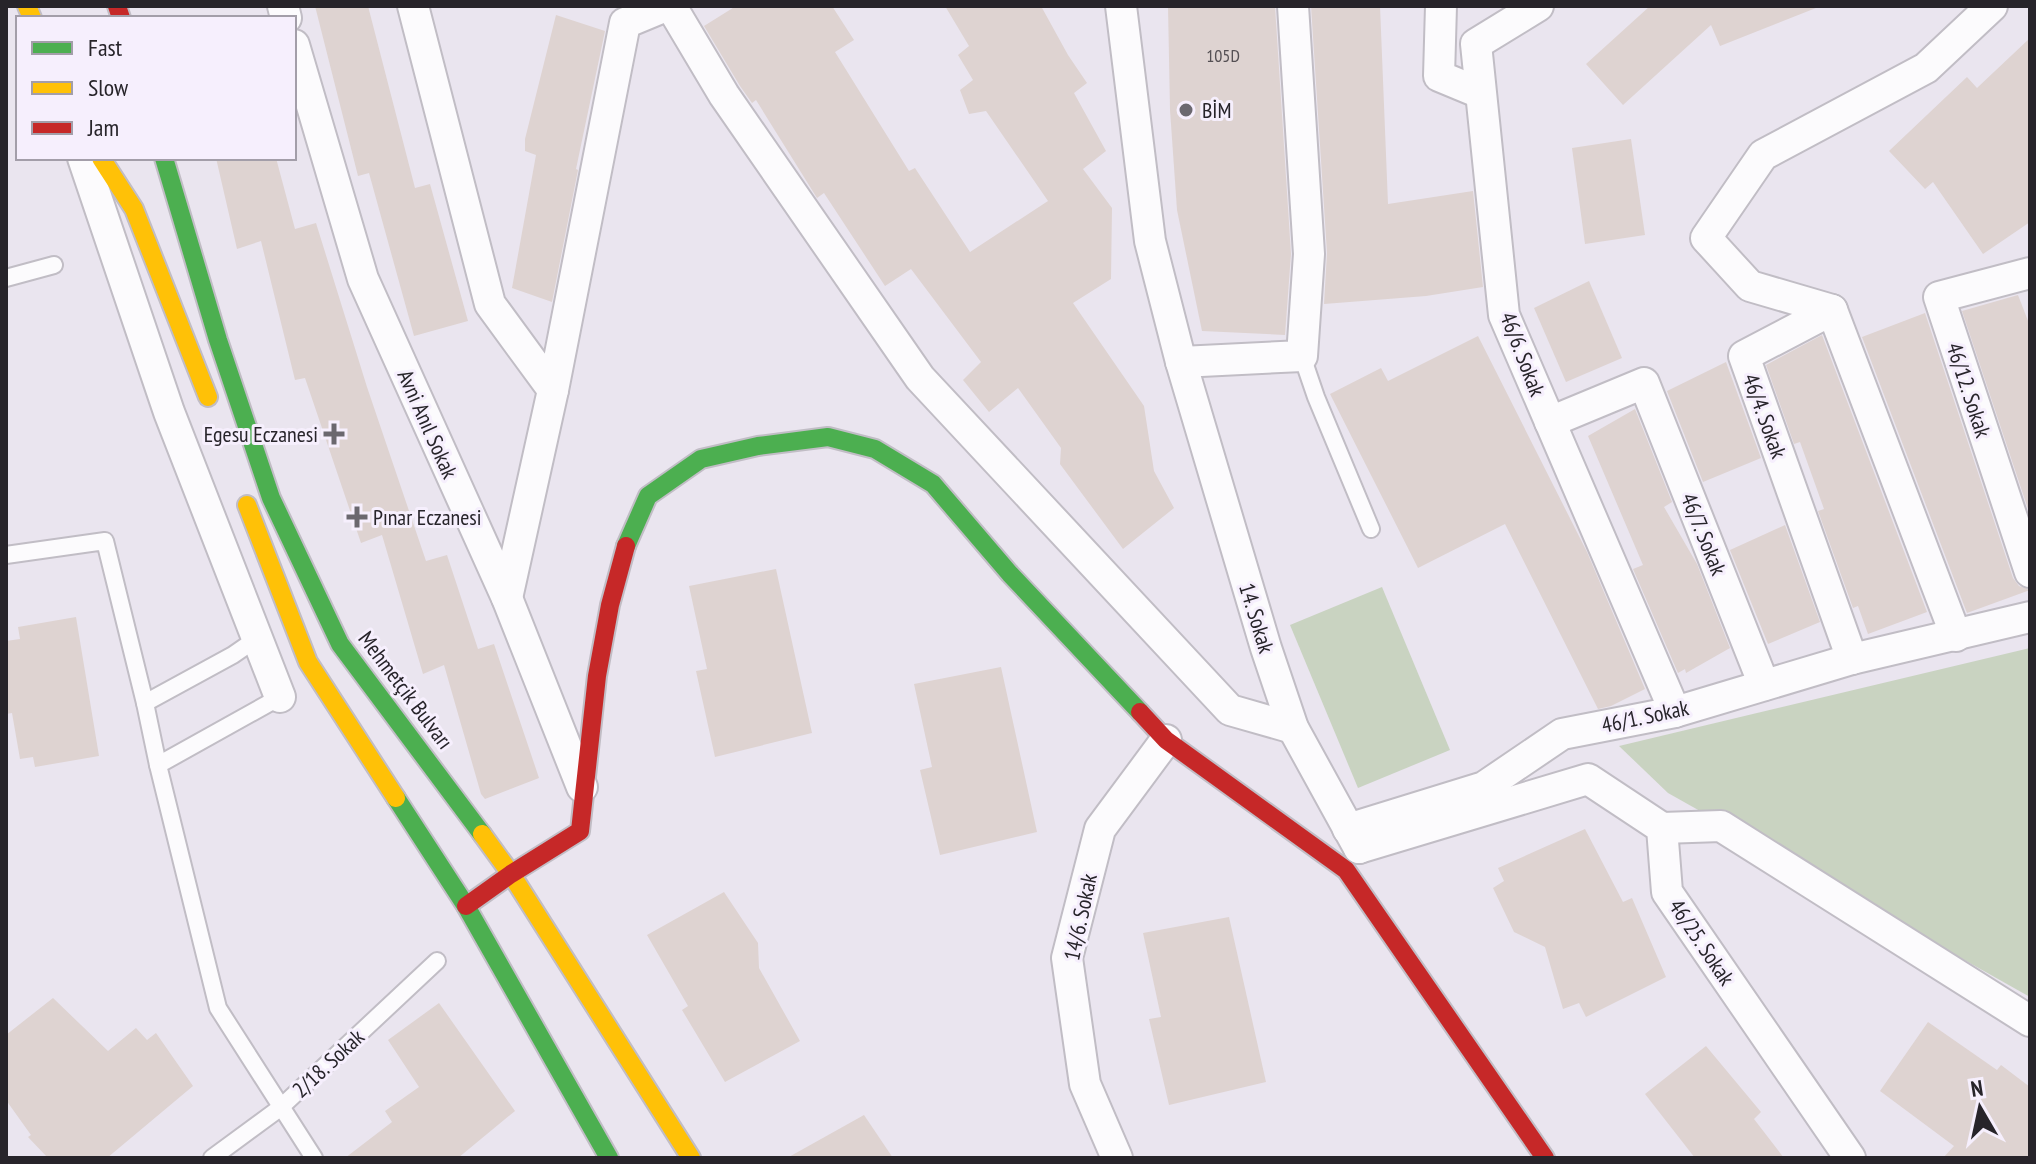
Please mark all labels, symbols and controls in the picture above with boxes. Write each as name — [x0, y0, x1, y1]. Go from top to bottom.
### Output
legend — [16, 16, 296, 160]
text: Fast — [88, 32, 123, 63]
house number: 105D — [1206, 44, 1240, 67]
text: Slow — [88, 72, 129, 103]
place label: BİM — [1202, 96, 1232, 124]
marker: BİM — [1177, 101, 1195, 119]
text: Jam — [87, 112, 119, 143]
street label: 46/6. Sokak — [1494, 308, 1552, 401]
street label: 46/12. Sokak — [1941, 339, 1998, 441]
street label: Avni Anıl Sokak — [392, 365, 465, 483]
street label: 46/4. Sokak — [1737, 370, 1793, 463]
place label: Egesu Eczanesi — [204, 420, 318, 448]
marker: Egesu Eczanesi — [325, 425, 343, 443]
street label: 46/7. Sokak — [1675, 489, 1733, 580]
place label: Pınar Eczanesi — [373, 503, 482, 531]
marker: Pınar Eczanesi — [348, 508, 366, 526]
street label: 14. Sokak — [1233, 580, 1281, 657]
street label: Mehmetçik Bulvarı — [353, 625, 459, 755]
street label: 46/1. Sokak — [1599, 693, 1691, 739]
street label: 14/6. Sokak — [1057, 871, 1103, 963]
street label: 46/25. Sokak — [1663, 894, 1741, 991]
street label: 2/18. Sokak — [286, 1022, 370, 1103]
north arrow — [1940, 1068, 2020, 1148]
text: N — [1969, 1073, 1985, 1103]

